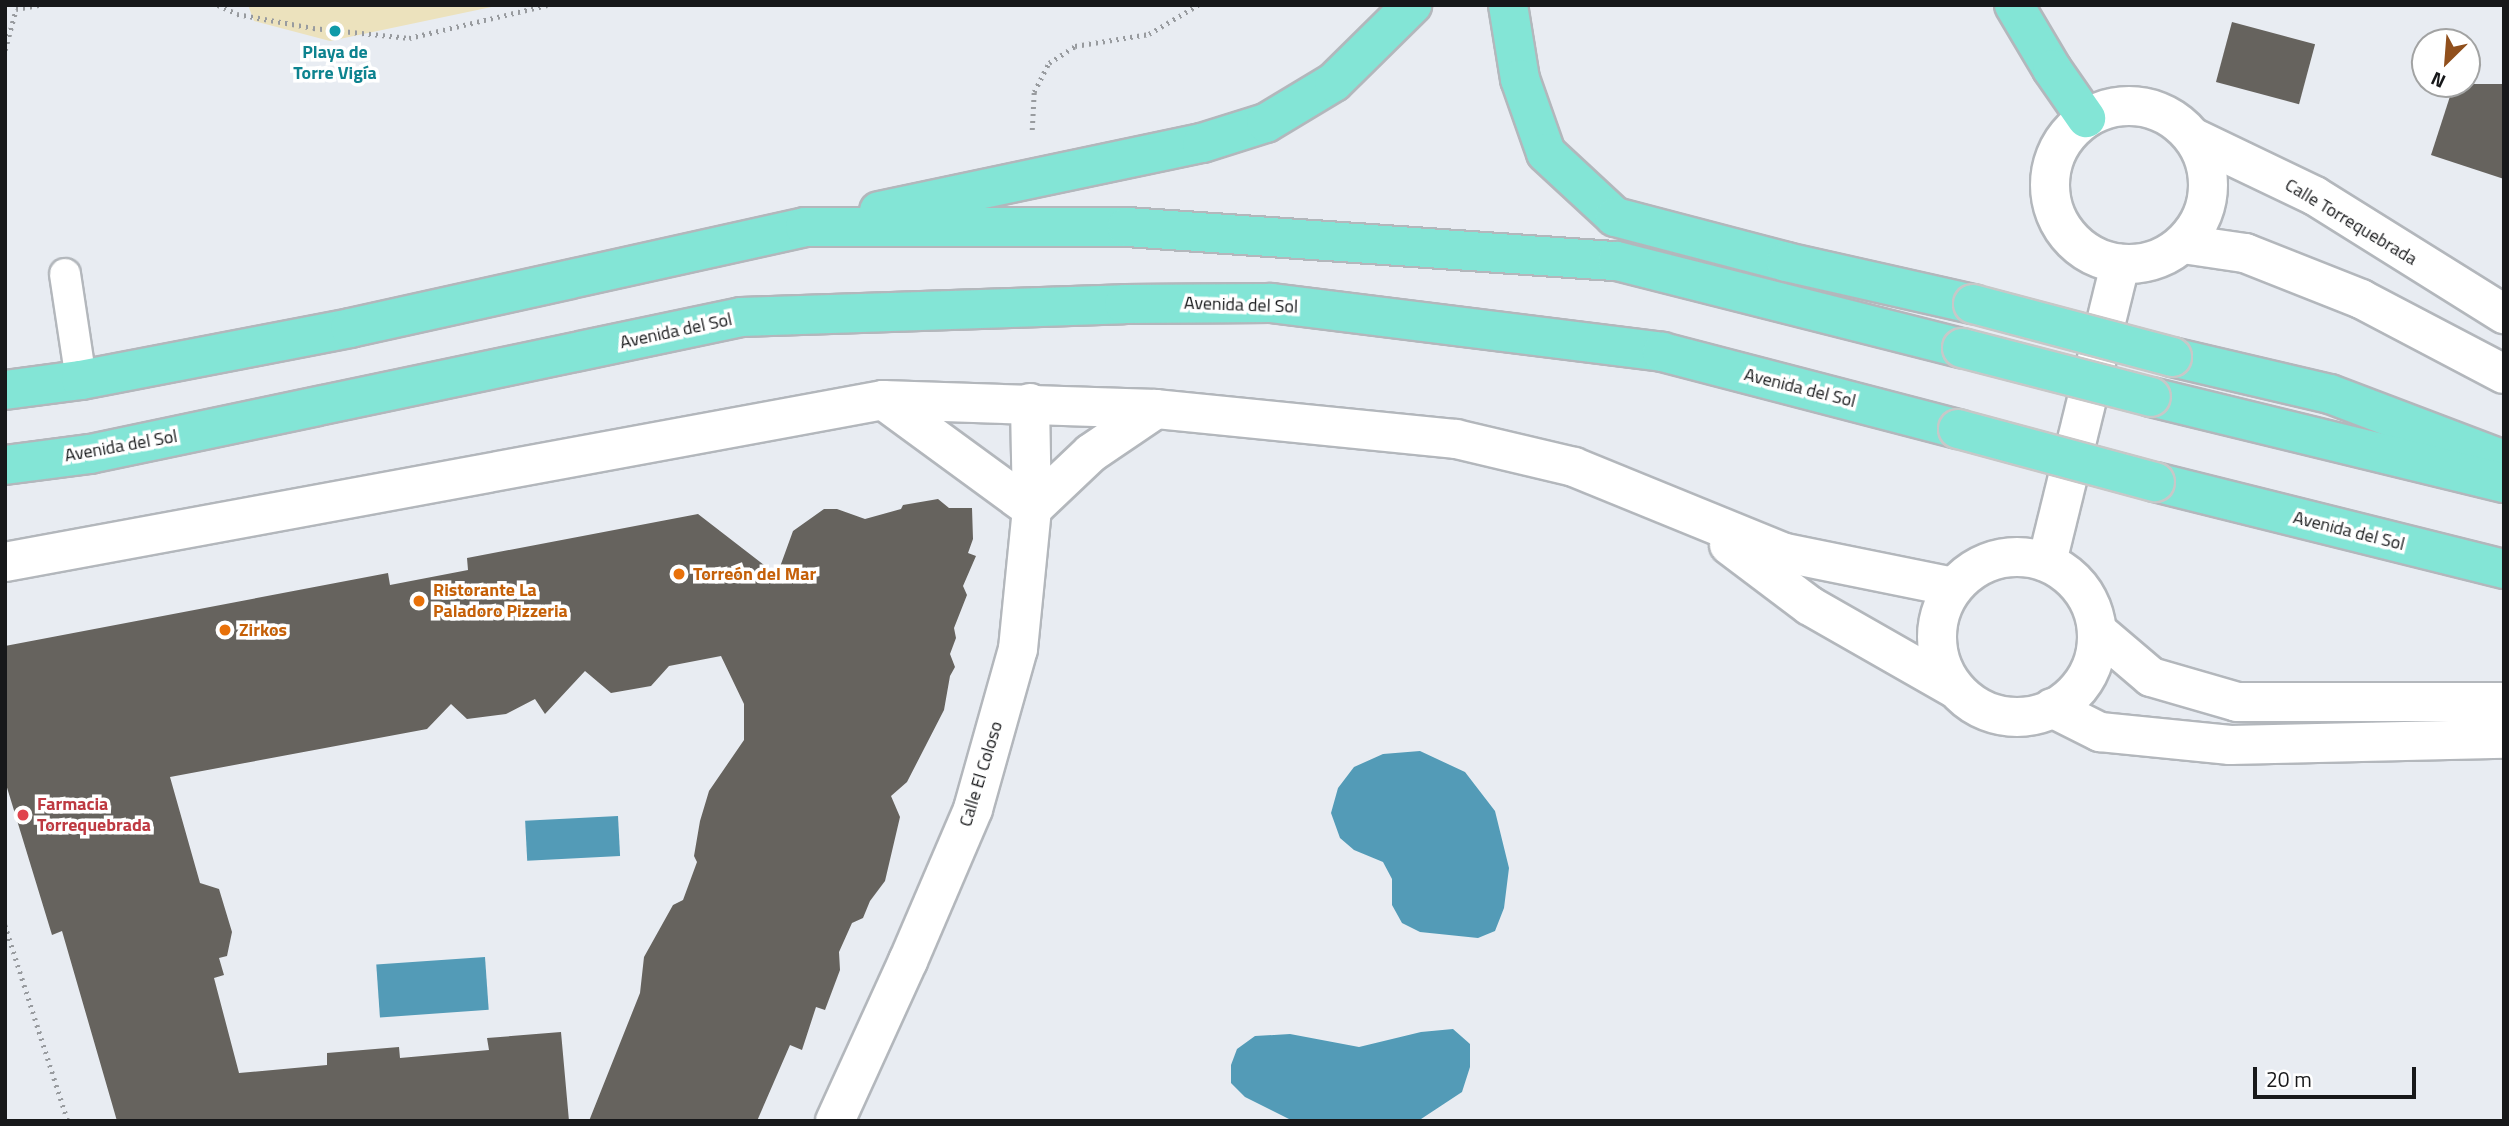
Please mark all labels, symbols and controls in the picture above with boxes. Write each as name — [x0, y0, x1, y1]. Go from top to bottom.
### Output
marker: Playa de Torre Vigía — [327, 23, 343, 39]
north arrow — [2411, 28, 2481, 98]
place label: Playa de Torre Vigía — [293, 42, 377, 84]
text: N — [2426, 65, 2450, 97]
street label: Calle Torrequebrada — [2281, 174, 2421, 270]
street label: Avenida del Sol — [1184, 292, 1298, 318]
street label: Avenida del Sol — [618, 309, 734, 353]
street label: Avenida del Sol — [1742, 364, 1858, 412]
street label: Avenida del Sol — [63, 425, 179, 467]
street label: Avenida del Sol — [2291, 507, 2407, 555]
place label: Torreón del Mar — [693, 563, 816, 585]
marker: Torreón del Mar — [671, 566, 687, 582]
place label: Ristorante La Paladoro Pizzeria — [433, 580, 568, 622]
marker: Ristorante La Paladoro Pizzeria — [411, 593, 427, 609]
place label: Zirkos — [239, 619, 287, 641]
marker: Zirkos — [217, 622, 233, 638]
street label: Calle El Coloso — [955, 719, 1007, 829]
place label: Farmacia Torrequebrada — [37, 794, 151, 836]
marker: Farmacia Torrequebrada — [15, 807, 31, 823]
scale bar — [2257, 1052, 2420, 1096]
text: 20 m — [2266, 1063, 2312, 1095]

